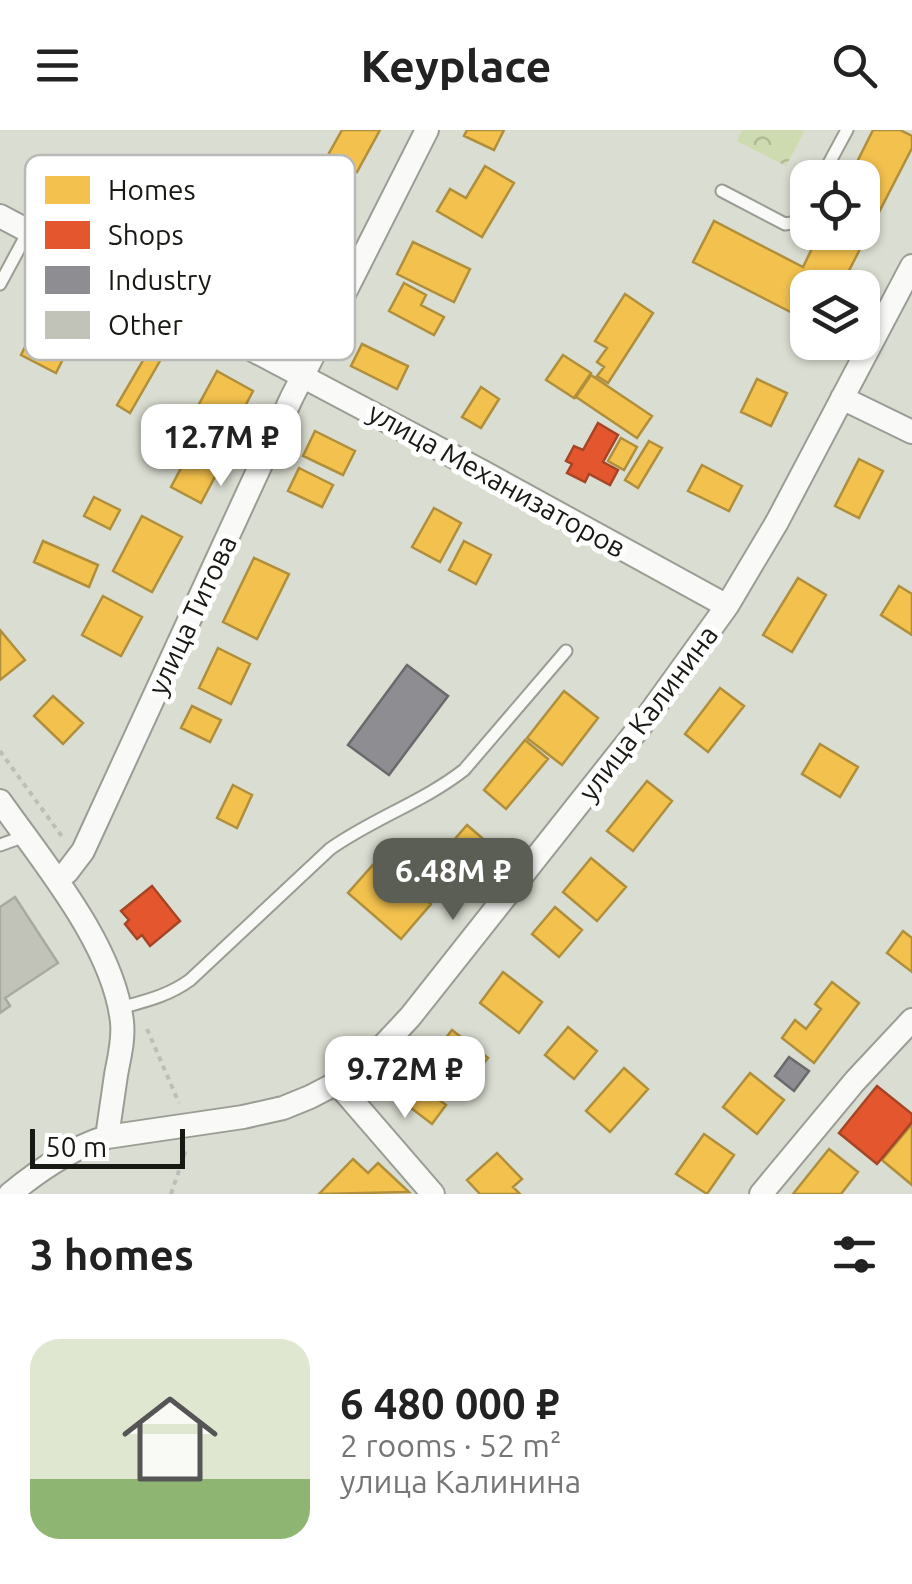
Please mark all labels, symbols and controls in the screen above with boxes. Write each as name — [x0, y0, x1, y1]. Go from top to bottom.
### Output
icon: menu — [30, 38, 85, 93]
icon: search — [827, 38, 882, 93]
text: Keyplace — [361, 40, 551, 91]
legend — [25, 155, 355, 360]
map controls — [790, 160, 880, 360]
button: locate — [790, 160, 880, 250]
text: Homes — [108, 174, 196, 205]
text: Shops — [108, 219, 184, 250]
text: Industry — [108, 264, 211, 295]
button: layers — [790, 270, 880, 360]
text: Other — [108, 309, 183, 340]
street label: улица Механизаторов — [363, 396, 631, 563]
pin: 12.7M ₽ — [129, 404, 313, 489]
text: 12.7M ₽ — [163, 418, 279, 454]
street label: улица Титова — [141, 530, 242, 699]
street label: улица Калинина — [572, 619, 723, 806]
pin: 6.48M ₽ — [361, 838, 545, 923]
text: 6.48M ₽ — [395, 852, 511, 888]
pin: 9.72M ₽ — [313, 1036, 497, 1121]
text: 9.72M ₽ — [347, 1050, 463, 1086]
scale bar — [30, 1124, 185, 1168]
text: 50 m — [45, 1131, 107, 1162]
icon: filters — [827, 1227, 882, 1282]
text: 3 homes — [30, 1231, 194, 1278]
icon: home — [110, 1379, 230, 1499]
text: 6 480 000 ₽ — [340, 1380, 559, 1427]
text: 2 rooms · 52 m² — [340, 1427, 561, 1463]
text: улица Калинина — [340, 1463, 581, 1499]

